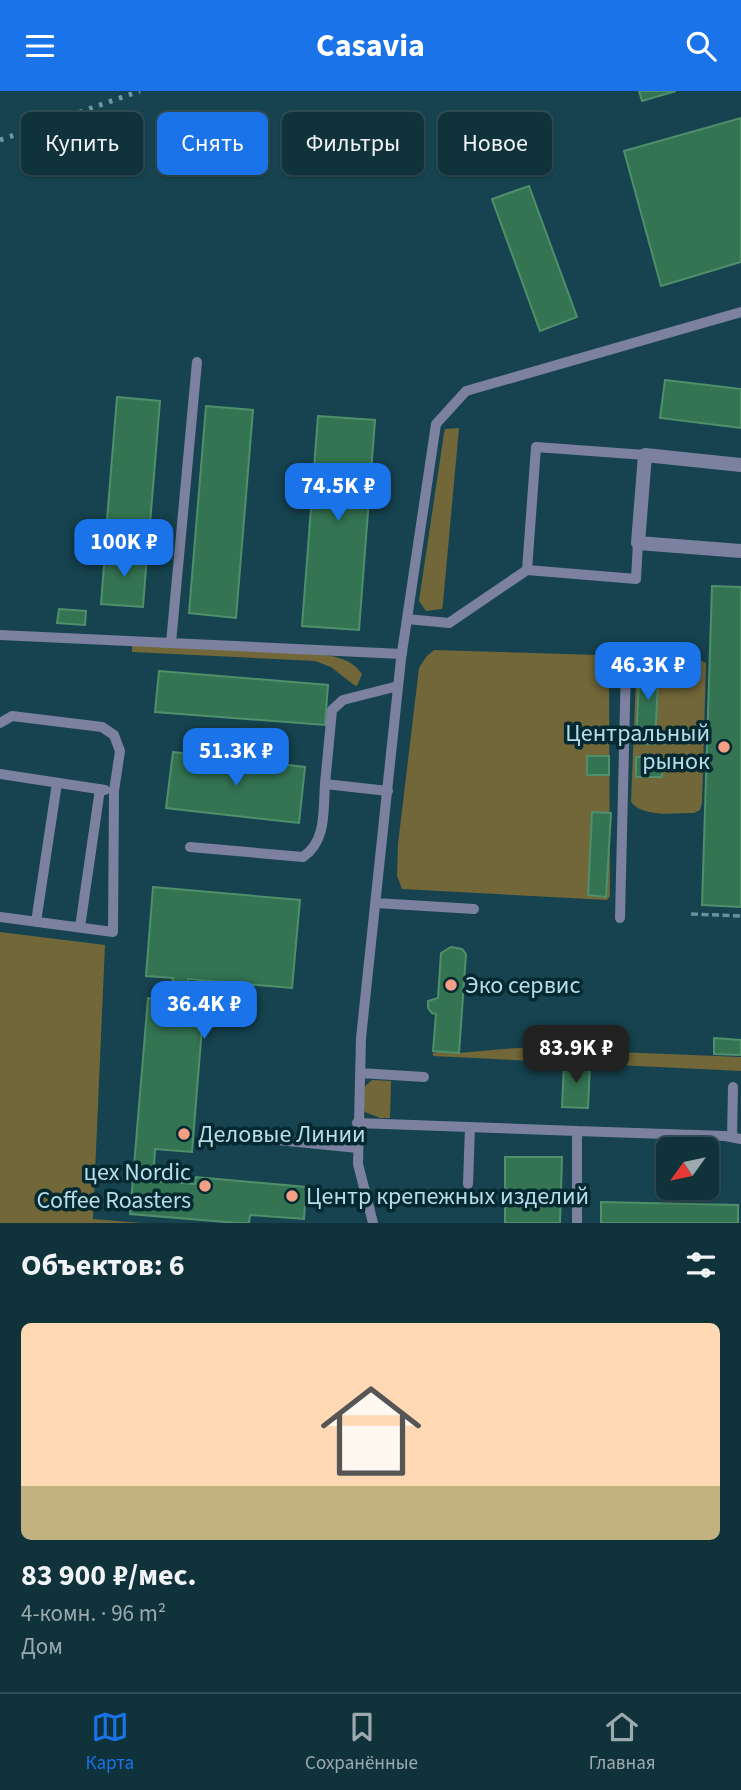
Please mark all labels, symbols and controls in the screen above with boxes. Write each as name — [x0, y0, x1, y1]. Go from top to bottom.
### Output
text: Casavia — [316, 23, 425, 69]
icon: menu — [21, 27, 59, 65]
icon: search — [682, 27, 720, 65]
chip: Купить — [21, 112, 143, 175]
chip: Снять — [157, 112, 268, 175]
chip: Фильтры — [282, 112, 424, 175]
chip: Новое — [438, 112, 552, 175]
pin: 74.5K ₽ — [273, 463, 403, 523]
text: 74.5K ₽ — [301, 469, 375, 502]
pin: 100K ₽ — [67, 519, 181, 579]
text: 100K ₽ — [90, 525, 158, 558]
pin: 46.3K ₽ — [583, 643, 713, 702]
text: 46.3K ₽ — [611, 648, 685, 681]
place label: Центральный рынок — [565, 716, 710, 779]
pin: 51.3K ₽ — [171, 729, 301, 788]
text: 51.3K ₽ — [199, 734, 273, 767]
marker: Центральный рынок — [716, 739, 732, 755]
place label: Эко сервис — [465, 968, 580, 1003]
marker: Эко сервис — [443, 977, 459, 993]
pin: 36.4K ₽ — [139, 981, 269, 1041]
text: 36.4K ₽ — [167, 987, 241, 1020]
pin: 83.9K ₽ — [511, 1025, 641, 1085]
text: 83.9K ₽ — [539, 1031, 613, 1064]
place label: Деловые Линии — [198, 1117, 366, 1152]
marker: Деловые Линии — [176, 1126, 192, 1142]
north arrow — [656, 1137, 719, 1201]
map controls — [656, 1137, 719, 1200]
place label: цех Nordic Coffee Roasters — [36, 1155, 191, 1218]
marker: цех Nordic Coffee Roasters — [197, 1178, 213, 1194]
place label: Центр крепежных изделий — [306, 1179, 589, 1214]
marker: Центр крепежных изделий — [284, 1188, 300, 1204]
text: Объектов: 6 — [21, 1244, 185, 1287]
icon: filters — [682, 1246, 720, 1284]
icon: home — [308, 1368, 434, 1494]
text: 83 900 ₽/мес. — [21, 1554, 197, 1597]
text: 4-комн. · 96 m² — [21, 1597, 166, 1630]
text: Дом — [21, 1630, 63, 1663]
tab: Карта — [85, 1708, 134, 1777]
tab: Сохранённые — [305, 1708, 418, 1777]
tab: Главная — [589, 1708, 656, 1777]

